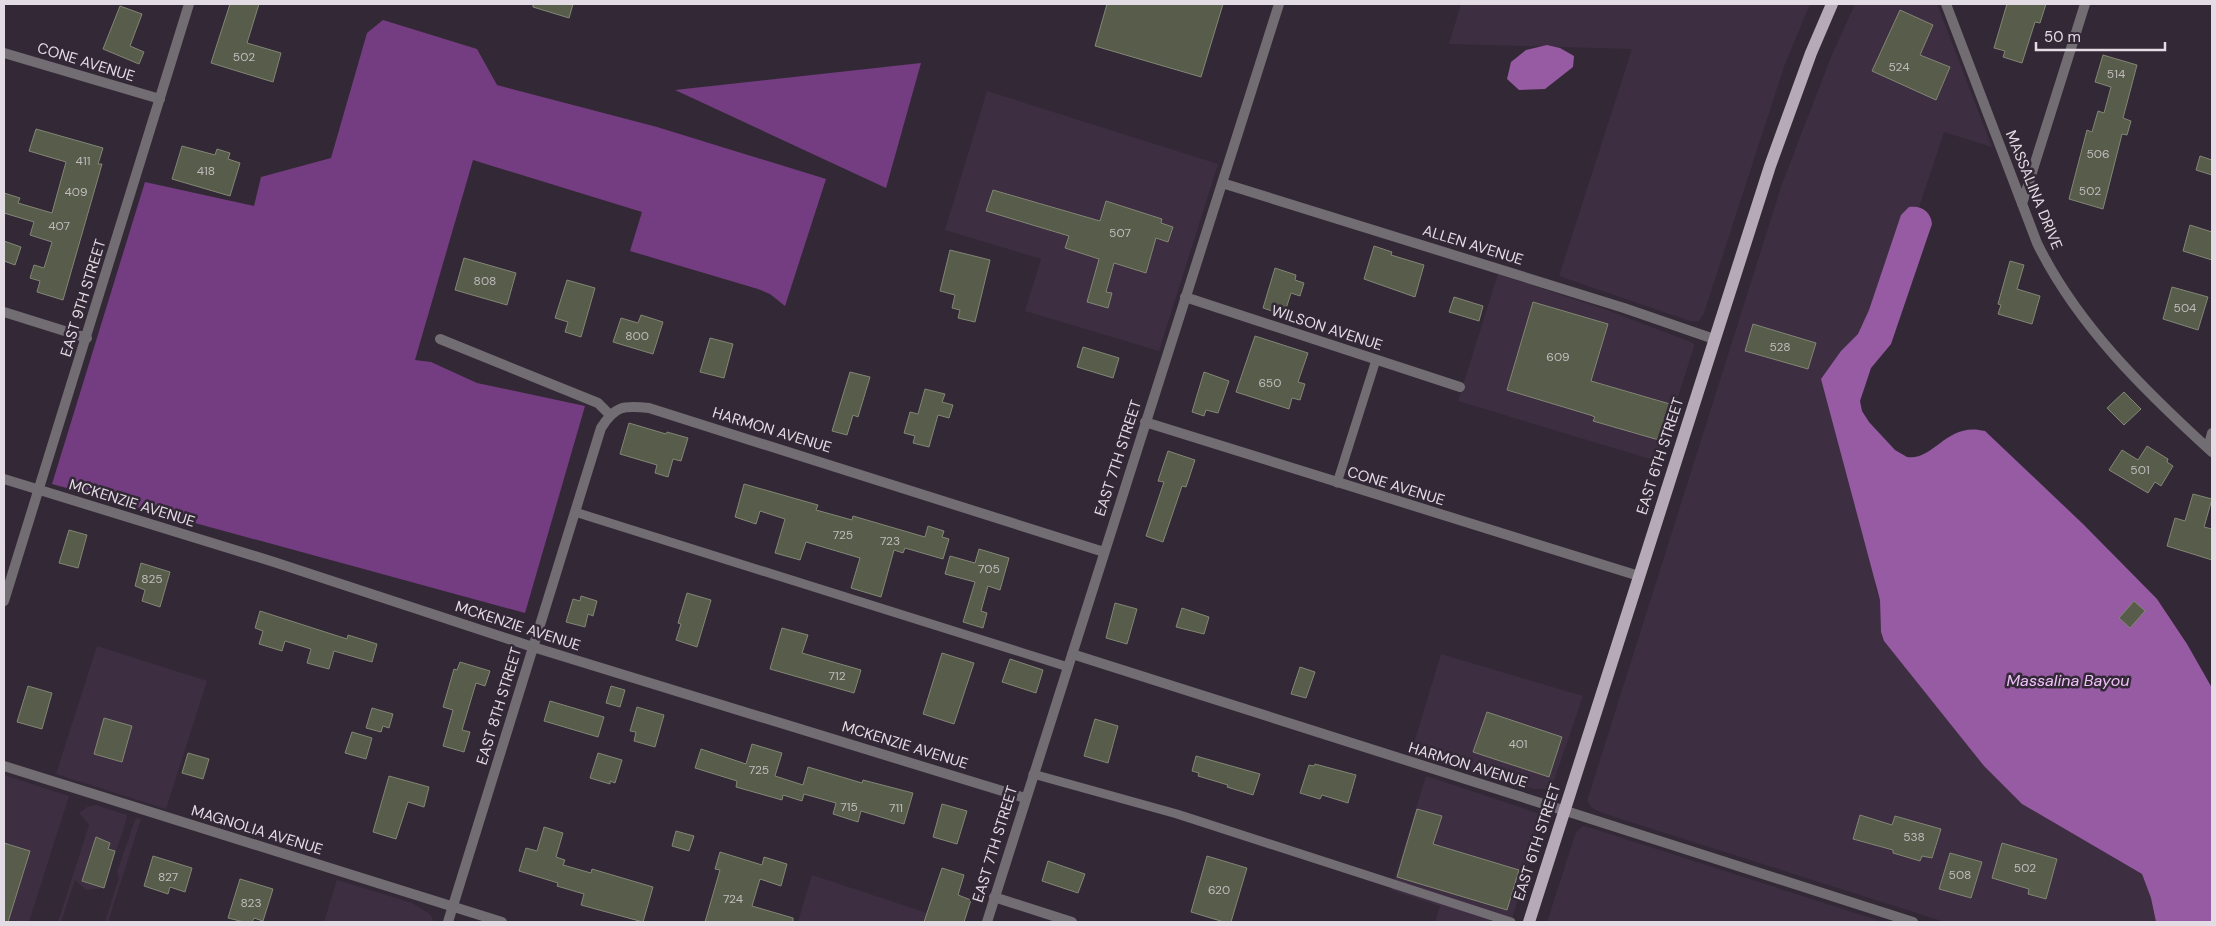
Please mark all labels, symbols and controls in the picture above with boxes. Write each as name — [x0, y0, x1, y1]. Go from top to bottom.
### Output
scale bar — [2036, 20, 2165, 52]
text: 50 m — [2044, 27, 2081, 47]
street label: CONE AVENUE — [35, 38, 137, 86]
house number: 502 — [233, 49, 255, 65]
house number: 524 — [1888, 59, 1910, 75]
house number: 514 — [2107, 66, 2125, 82]
street label: MASSALINA DRIVE — [2001, 127, 2067, 253]
house number: 506 — [2086, 146, 2110, 162]
house number: 411 — [76, 153, 90, 169]
house number: 418 — [197, 163, 215, 179]
house number: 502 — [2079, 183, 2101, 199]
house number: 409 — [64, 184, 88, 200]
house number: 407 — [48, 218, 70, 234]
street label: ALLEN AVENUE — [1420, 220, 1526, 270]
house number: 507 — [1109, 225, 1131, 241]
street label: EAST 9TH STREET — [56, 237, 110, 359]
house number: 808 — [474, 273, 496, 289]
house number: 504 — [2174, 300, 2196, 316]
street label: WILSON AVENUE — [1269, 301, 1385, 355]
house number: 800 — [625, 328, 649, 344]
house number: 528 — [1769, 339, 1791, 355]
house number: 609 — [1546, 349, 1570, 365]
house number: 650 — [1259, 375, 1281, 391]
street label: EAST 6TH STREET — [1632, 395, 1688, 517]
street label: EAST 7TH STREET — [1090, 397, 1146, 519]
street label: HARMON AVENUE — [710, 402, 834, 458]
street label: CONE AVENUE — [1345, 462, 1447, 510]
house number: 501 — [2130, 462, 2150, 478]
street label: MCKENZIE AVENUE — [67, 474, 197, 532]
house number: 725 — [833, 527, 853, 543]
house number: 723 — [880, 533, 900, 549]
house number: 705 — [978, 561, 1000, 577]
house number: 825 — [141, 571, 163, 587]
street label: MCKENZIE AVENUE — [453, 596, 583, 656]
street label: EAST 8TH STREET — [472, 645, 526, 767]
house number: 712 — [828, 668, 846, 684]
water label: Massalina Bayou — [2007, 670, 2129, 691]
street label: MCKENZIE AVENUE — [840, 716, 970, 774]
house number: 401 — [1508, 736, 1528, 752]
street label: HARMON AVENUE — [1406, 737, 1530, 793]
house number: 725 — [749, 762, 769, 778]
street label: EAST 6TH STREET — [1509, 781, 1565, 903]
street label: EAST 7TH STREET — [968, 783, 1022, 905]
house number: 715 — [840, 799, 858, 815]
house number: 711 — [889, 800, 903, 816]
street label: MAGNOLIA AVENUE — [189, 801, 325, 859]
house number: 538 — [1903, 829, 1925, 845]
house number: 502 — [2014, 860, 2036, 876]
house number: 508 — [1949, 867, 1971, 883]
house number: 827 — [158, 869, 178, 885]
house number: 620 — [1208, 882, 1230, 898]
house number: 724 — [723, 891, 743, 907]
house number: 823 — [240, 895, 262, 911]

